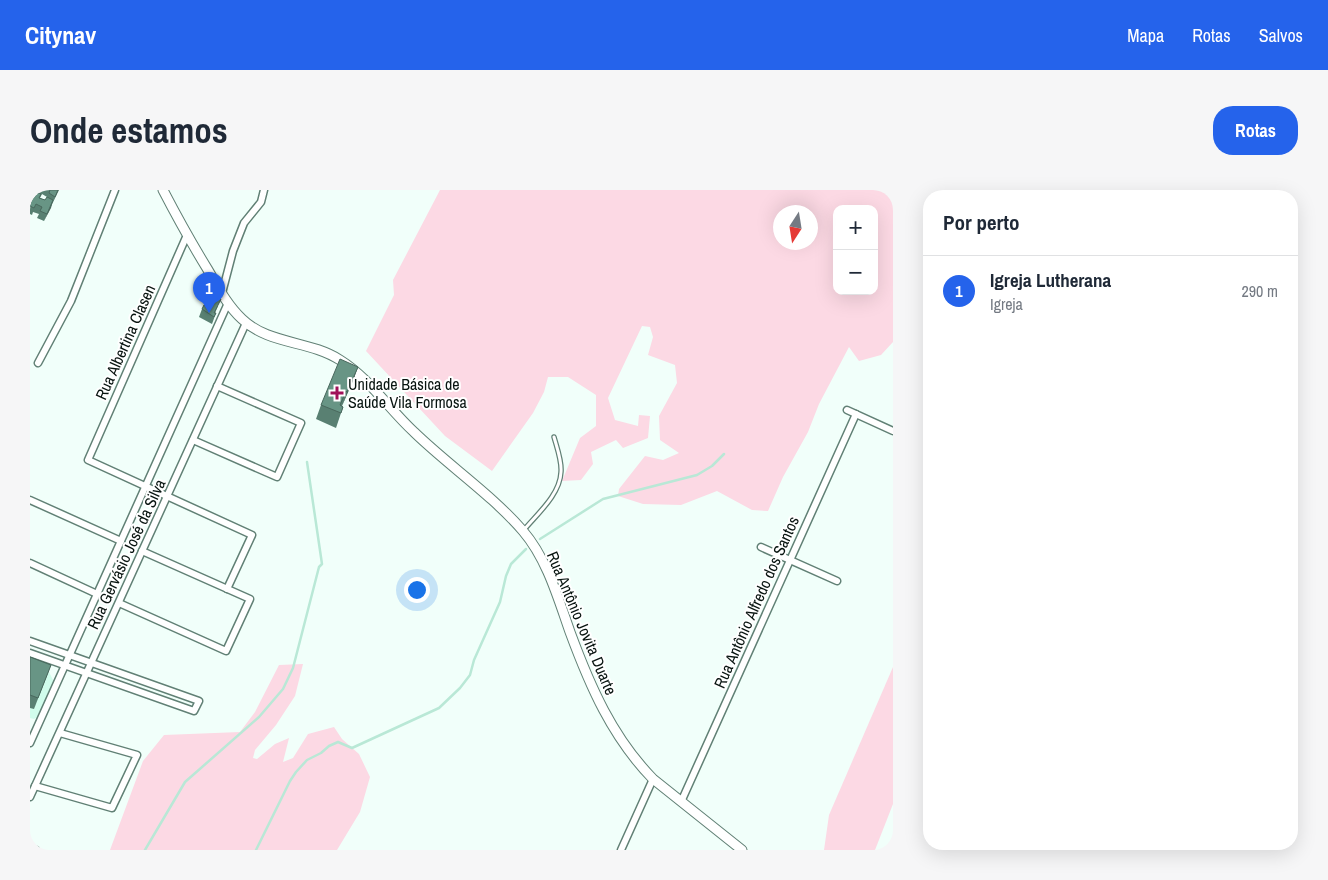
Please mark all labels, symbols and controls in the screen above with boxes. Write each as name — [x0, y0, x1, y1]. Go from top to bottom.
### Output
text: Citynav — [25, 19, 96, 51]
text: Mapa — [1127, 23, 1164, 48]
text: Rotas — [1192, 23, 1231, 48]
text: Salvos — [1259, 23, 1303, 48]
button: Rotas — [1213, 106, 1298, 155]
text: Onde estamos — [30, 107, 228, 154]
north arrow — [773, 205, 818, 250]
map controls — [833, 205, 878, 295]
button: + — [833, 205, 878, 250]
text: Por perto — [943, 208, 1020, 237]
button: − — [833, 250, 878, 295]
text: Igreja Lutherana — [990, 267, 1111, 293]
pin: 1 — [193, 272, 225, 313]
text: 1 — [955, 280, 963, 302]
text: 290 m — [1242, 280, 1278, 302]
street label: Rua Albertina Clasen — [90, 281, 160, 403]
text: Igreja — [990, 293, 1023, 315]
place label: Unidade Básica de Saúde Vila Formosa — [348, 373, 467, 413]
marker: Unidade Básica de Saúde Vila Formosa — [330, 386, 344, 400]
street label: Rua Gervásio José da Silva — [82, 475, 171, 633]
street label: Rua Antônio Alfredo dos Santos — [708, 513, 804, 691]
street label: Rua Antônio Jovita Duarte — [542, 548, 622, 698]
your location — [404, 577, 430, 603]

